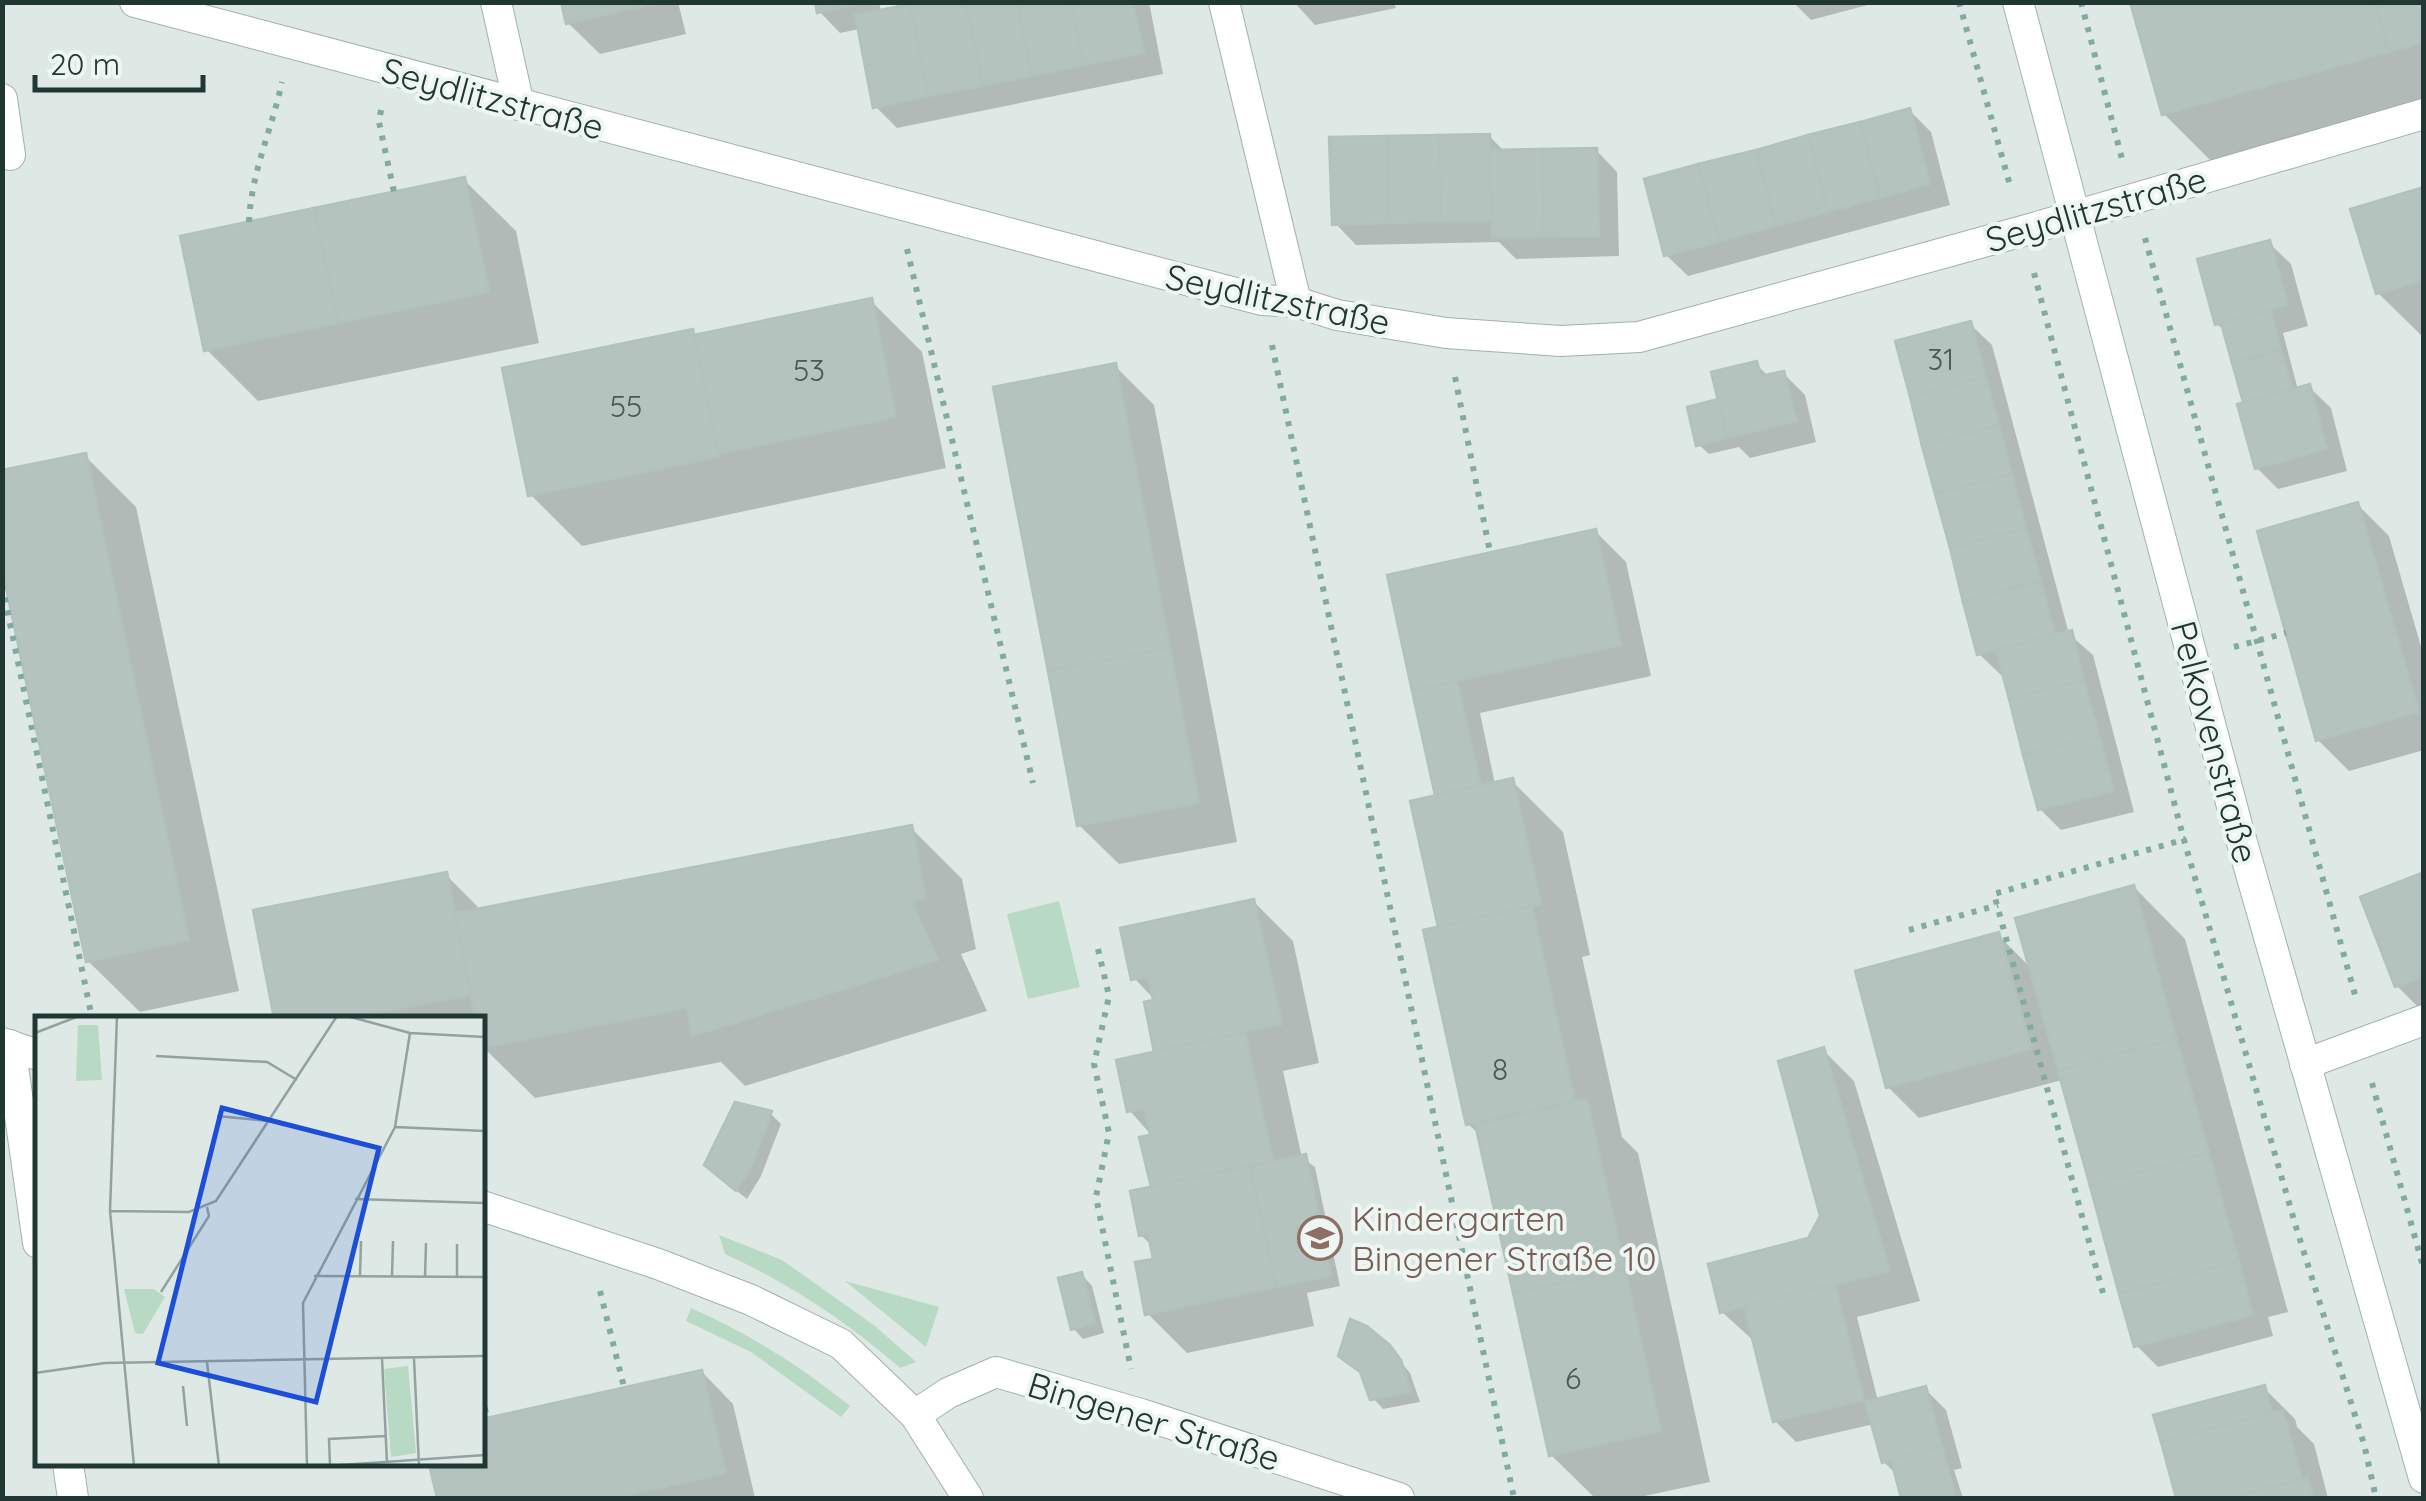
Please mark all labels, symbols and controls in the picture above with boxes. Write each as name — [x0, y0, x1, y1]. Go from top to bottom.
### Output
scale bar — [35, 30, 202, 92]
text: 20 m — [50, 45, 120, 83]
street label: Seydlitzstraße — [377, 47, 609, 149]
street label: Seydlitzstraße — [1980, 156, 2212, 262]
street label: Seydlitzstraße — [1162, 254, 1394, 344]
house number: 31 — [1928, 340, 1954, 378]
house number: 53 — [793, 351, 825, 389]
house number: 55 — [610, 387, 642, 425]
street label: Pelkovenstraße — [2162, 616, 2268, 868]
inset map — [35, 1016, 485, 1466]
house number: 8 — [1492, 1050, 1508, 1088]
place label: Kindergarten Bingener Straße 10 — [1352, 1196, 1657, 1280]
school or university icon: Kindergarten Bingener Straße 10 — [1297, 1215, 1343, 1261]
house number: 6 — [1565, 1359, 1581, 1397]
street label: Bingener Straße — [1023, 1362, 1285, 1480]

